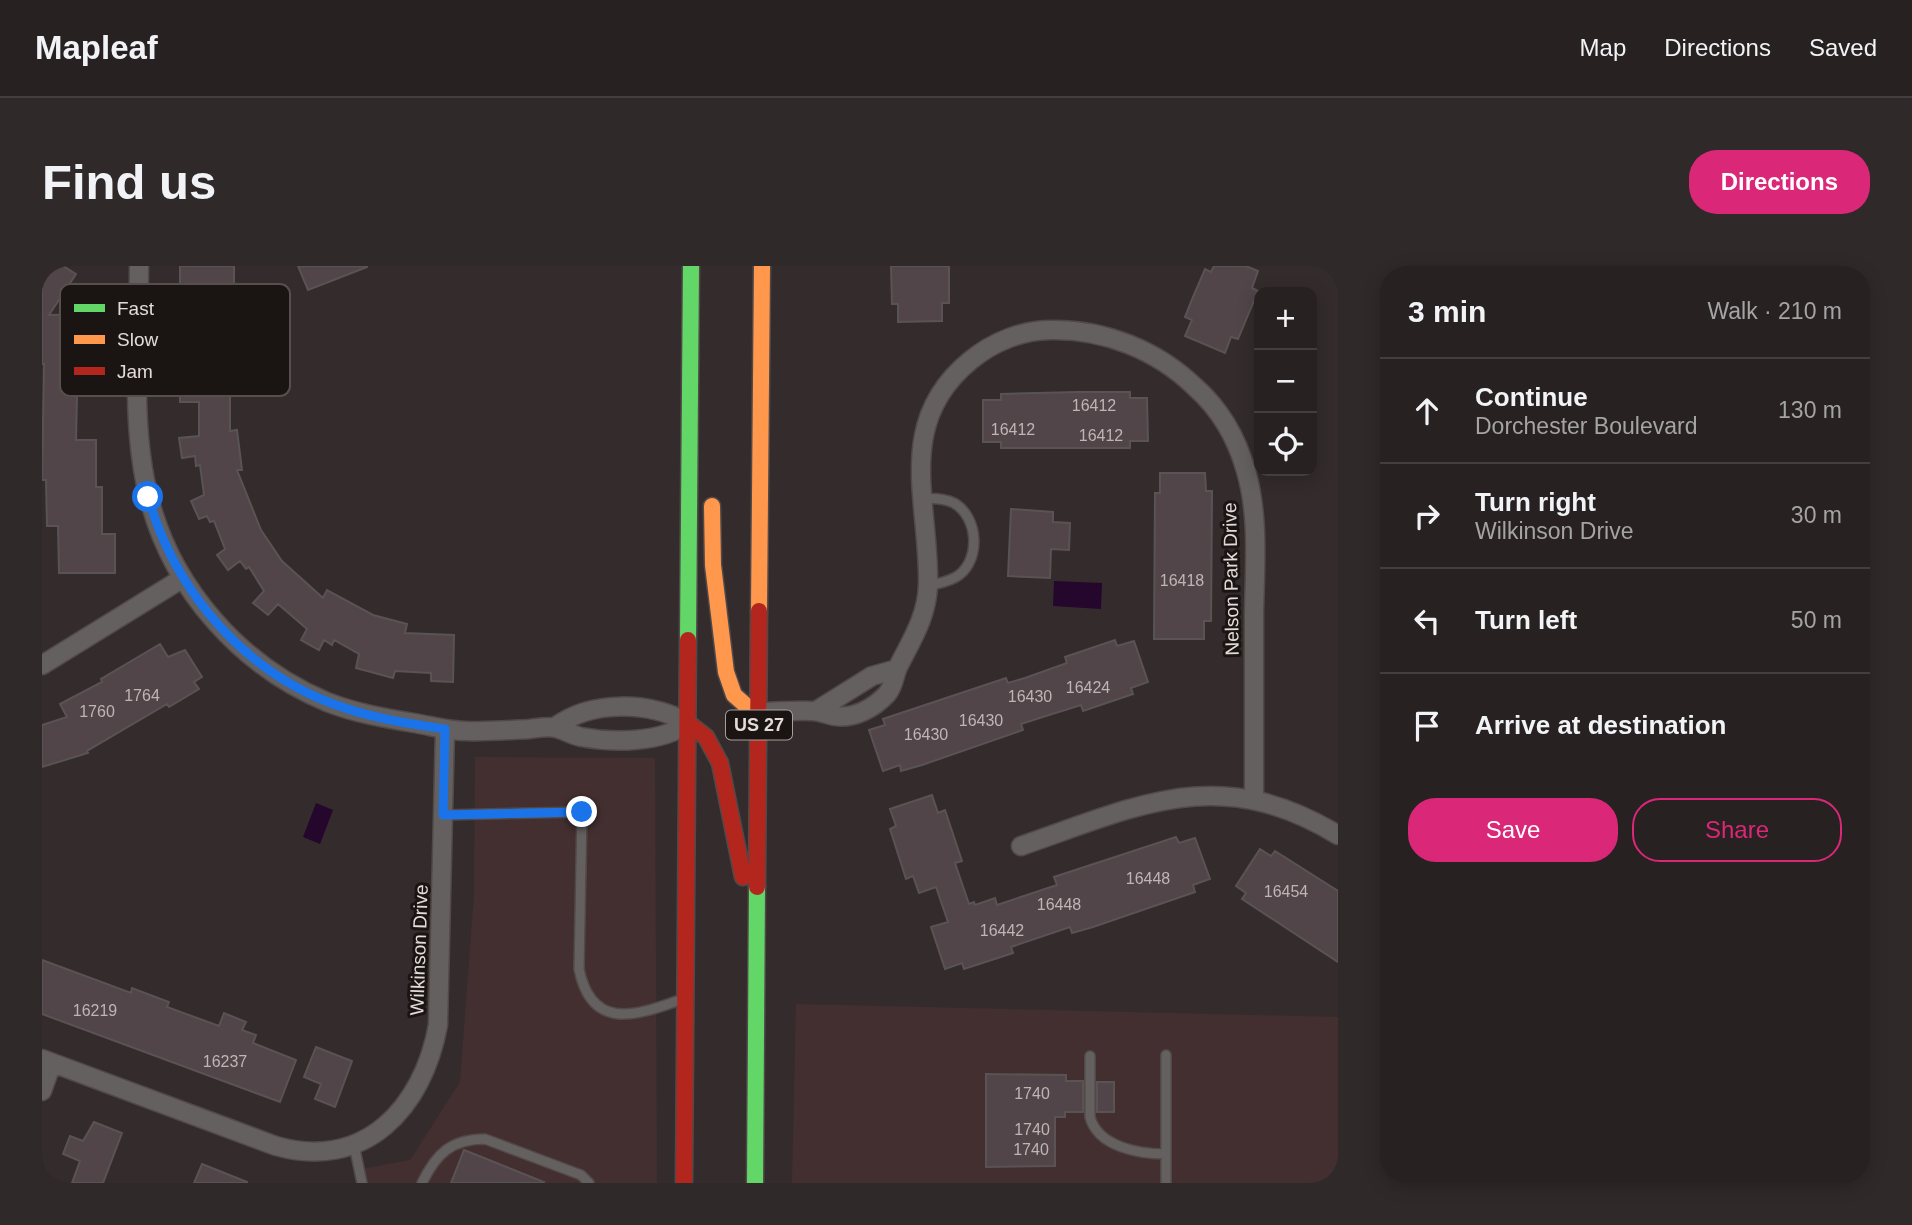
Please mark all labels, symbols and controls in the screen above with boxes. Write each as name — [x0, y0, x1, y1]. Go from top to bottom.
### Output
text: Mapleaf — [35, 29, 158, 66]
text: Map — [1580, 34, 1626, 61]
text: Directions — [1664, 34, 1771, 61]
text: Saved — [1809, 34, 1877, 61]
button: Directions — [1689, 150, 1870, 214]
text: Find us — [42, 155, 216, 209]
legend — [60, 284, 290, 396]
map controls — [1254, 287, 1317, 476]
button: + — [1254, 287, 1317, 350]
text: 3 min — [1408, 295, 1486, 328]
text: Fast — [117, 298, 155, 319]
text: Walk · 210 m — [1707, 298, 1842, 324]
text: Slow — [117, 329, 158, 350]
button: − — [1254, 350, 1317, 413]
text: Jam — [117, 361, 153, 382]
text: Continue — [1475, 382, 1588, 412]
icon: ahead — [1408, 392, 1446, 430]
house number: 16412 — [1072, 397, 1116, 414]
text: 130 m — [1778, 397, 1842, 423]
button: locate — [1254, 413, 1317, 476]
text: Dorchester Boulevard — [1475, 413, 1697, 439]
house number: 16412 — [991, 421, 1035, 438]
house number: 16412 — [1079, 427, 1123, 444]
route start — [132, 481, 163, 512]
text: Turn right — [1475, 487, 1596, 517]
icon: right — [1408, 497, 1446, 535]
street label: Nelson Park Drive — [1219, 502, 1243, 656]
text: 30 m — [1791, 502, 1842, 528]
text: Wilkinson Drive — [1475, 518, 1633, 544]
house number: 16418 — [1160, 572, 1204, 589]
icon: left — [1408, 602, 1446, 640]
text: Turn left — [1475, 605, 1577, 635]
text: 50 m — [1791, 607, 1842, 633]
house number: 16424 — [1066, 679, 1110, 696]
house number: 1764 — [124, 687, 160, 704]
house number: 16430 — [1008, 688, 1052, 705]
house number: 1760 — [79, 703, 115, 720]
icon: arrive — [1408, 707, 1446, 745]
road number: US 27 — [726, 710, 792, 740]
text: Arrive at destination — [1475, 710, 1726, 740]
house number: 16430 — [959, 712, 1003, 729]
house number: 16430 — [904, 726, 948, 743]
route end — [566, 796, 597, 827]
button: Save — [1408, 798, 1618, 862]
button: Share — [1632, 798, 1842, 862]
house number: 16448 — [1126, 870, 1170, 887]
house number: 16454 — [1264, 883, 1308, 900]
street label: Wilkinson Drive — [406, 884, 432, 1016]
house number: 16448 — [1037, 896, 1081, 913]
house number: 16442 — [980, 922, 1024, 939]
house number: 16219 — [73, 1002, 117, 1019]
house number: 16237 — [203, 1053, 247, 1070]
house number: 1740 — [1014, 1085, 1050, 1102]
house number: 1740 — [1014, 1121, 1050, 1138]
house number: 1740 — [1013, 1141, 1049, 1158]

